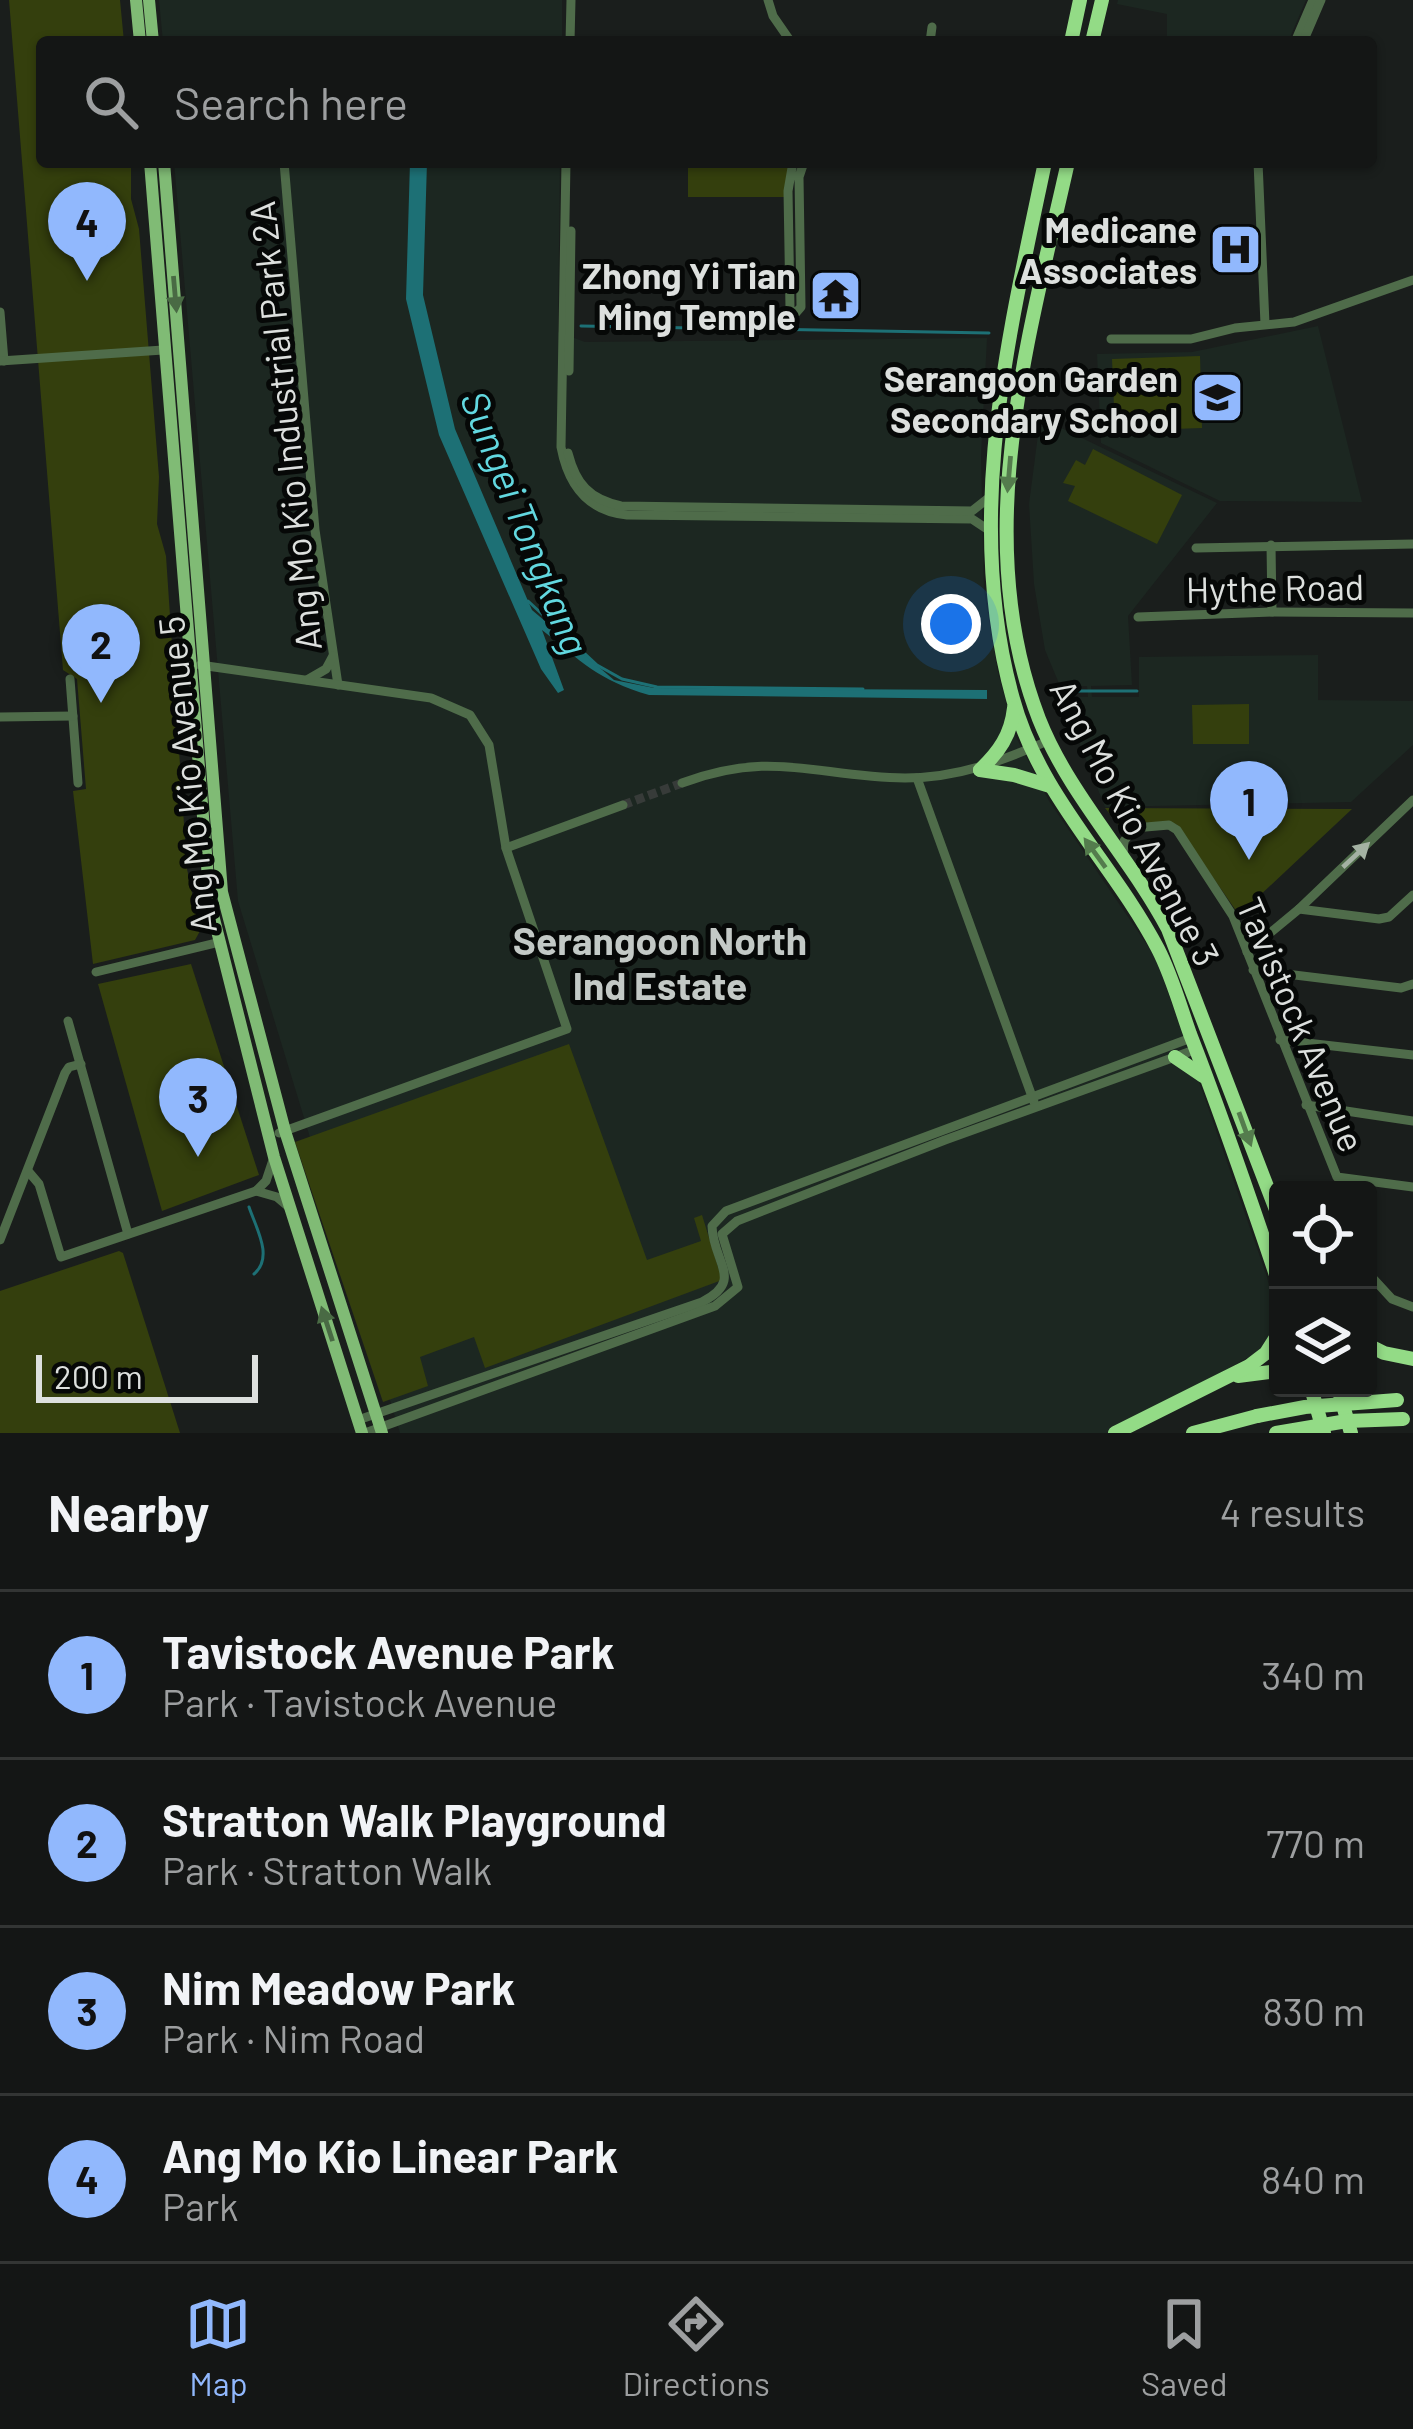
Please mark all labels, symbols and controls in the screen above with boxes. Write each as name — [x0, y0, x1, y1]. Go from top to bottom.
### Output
search box — [36, 36, 1377, 168]
icon: search — [78, 69, 144, 135]
text: Search here — [174, 75, 408, 129]
pin: 4 — [48, 182, 126, 281]
street label: Ang Mo Kio Industrial Park 2A — [239, 199, 329, 653]
place label: Medicane Associates — [1019, 207, 1197, 291]
hospital icon: Medicane Associates — [1208, 221, 1264, 277]
place label: Zhong Yi Tian Ming Temple — [582, 253, 796, 337]
temple icon: Zhong Yi Tian Ming Temple — [807, 267, 863, 323]
one-way arrow — [166, 276, 185, 313]
place label: Serangoon Garden Secondary School — [884, 356, 1178, 440]
school or university icon: Serangoon Garden Secondary School — [1189, 370, 1245, 426]
water label: Sungei Tongkang — [452, 383, 600, 661]
one-way arrow — [999, 456, 1018, 493]
street label: Hythe Road — [1185, 564, 1365, 610]
your location — [921, 594, 981, 654]
pin: 2 — [62, 604, 140, 703]
street label: Ang Mo Kio Avenue 5 — [148, 614, 224, 936]
street label: Ang Mo Kio Avenue 3 — [1042, 671, 1230, 973]
pin: 1 — [1210, 761, 1288, 860]
one-way arrow — [1084, 837, 1107, 869]
one-way arrow — [1341, 841, 1370, 869]
street label: Tavistock Avenue — [1229, 890, 1375, 1158]
district label: Serangoon North Ind Estate — [513, 916, 807, 1008]
pin: 3 — [159, 1058, 237, 1157]
one-way arrow — [1237, 1111, 1256, 1147]
map controls — [1269, 1181, 1377, 1397]
button: locate — [1269, 1181, 1377, 1289]
button: layers — [1269, 1289, 1377, 1397]
one-way arrow — [317, 1305, 335, 1342]
scale bar — [36, 1349, 258, 1402]
text: 200 m — [54, 1356, 143, 1396]
text: Nearby — [48, 1481, 209, 1542]
text: 4 results — [1220, 1488, 1365, 1535]
text: Tavistock Avenue Park — [162, 1624, 615, 1678]
text: 1 — [80, 1651, 94, 1698]
text: 340 m — [1261, 1651, 1365, 1698]
text: Park · Tavistock Avenue — [162, 1678, 557, 1725]
text: Stratton Walk Playground — [162, 1792, 667, 1846]
text: 2 — [76, 1819, 98, 1866]
text: 770 m — [1266, 1819, 1365, 1866]
text: Park · Stratton Walk — [162, 1846, 492, 1893]
text: Nim Meadow Park — [162, 1960, 515, 2014]
text: 3 — [76, 1987, 98, 2034]
text: 830 m — [1263, 1987, 1365, 2034]
text: Park · Nim Road — [162, 2014, 425, 2061]
text: Ang Mo Kio Linear Park — [162, 2128, 618, 2182]
text: 4 — [75, 2155, 99, 2202]
text: 840 m — [1261, 2155, 1365, 2202]
text: Park — [162, 2182, 239, 2229]
tab: Map — [185, 2291, 251, 2403]
tab: Directions — [622, 2291, 770, 2403]
tab: Saved — [1141, 2291, 1228, 2403]

